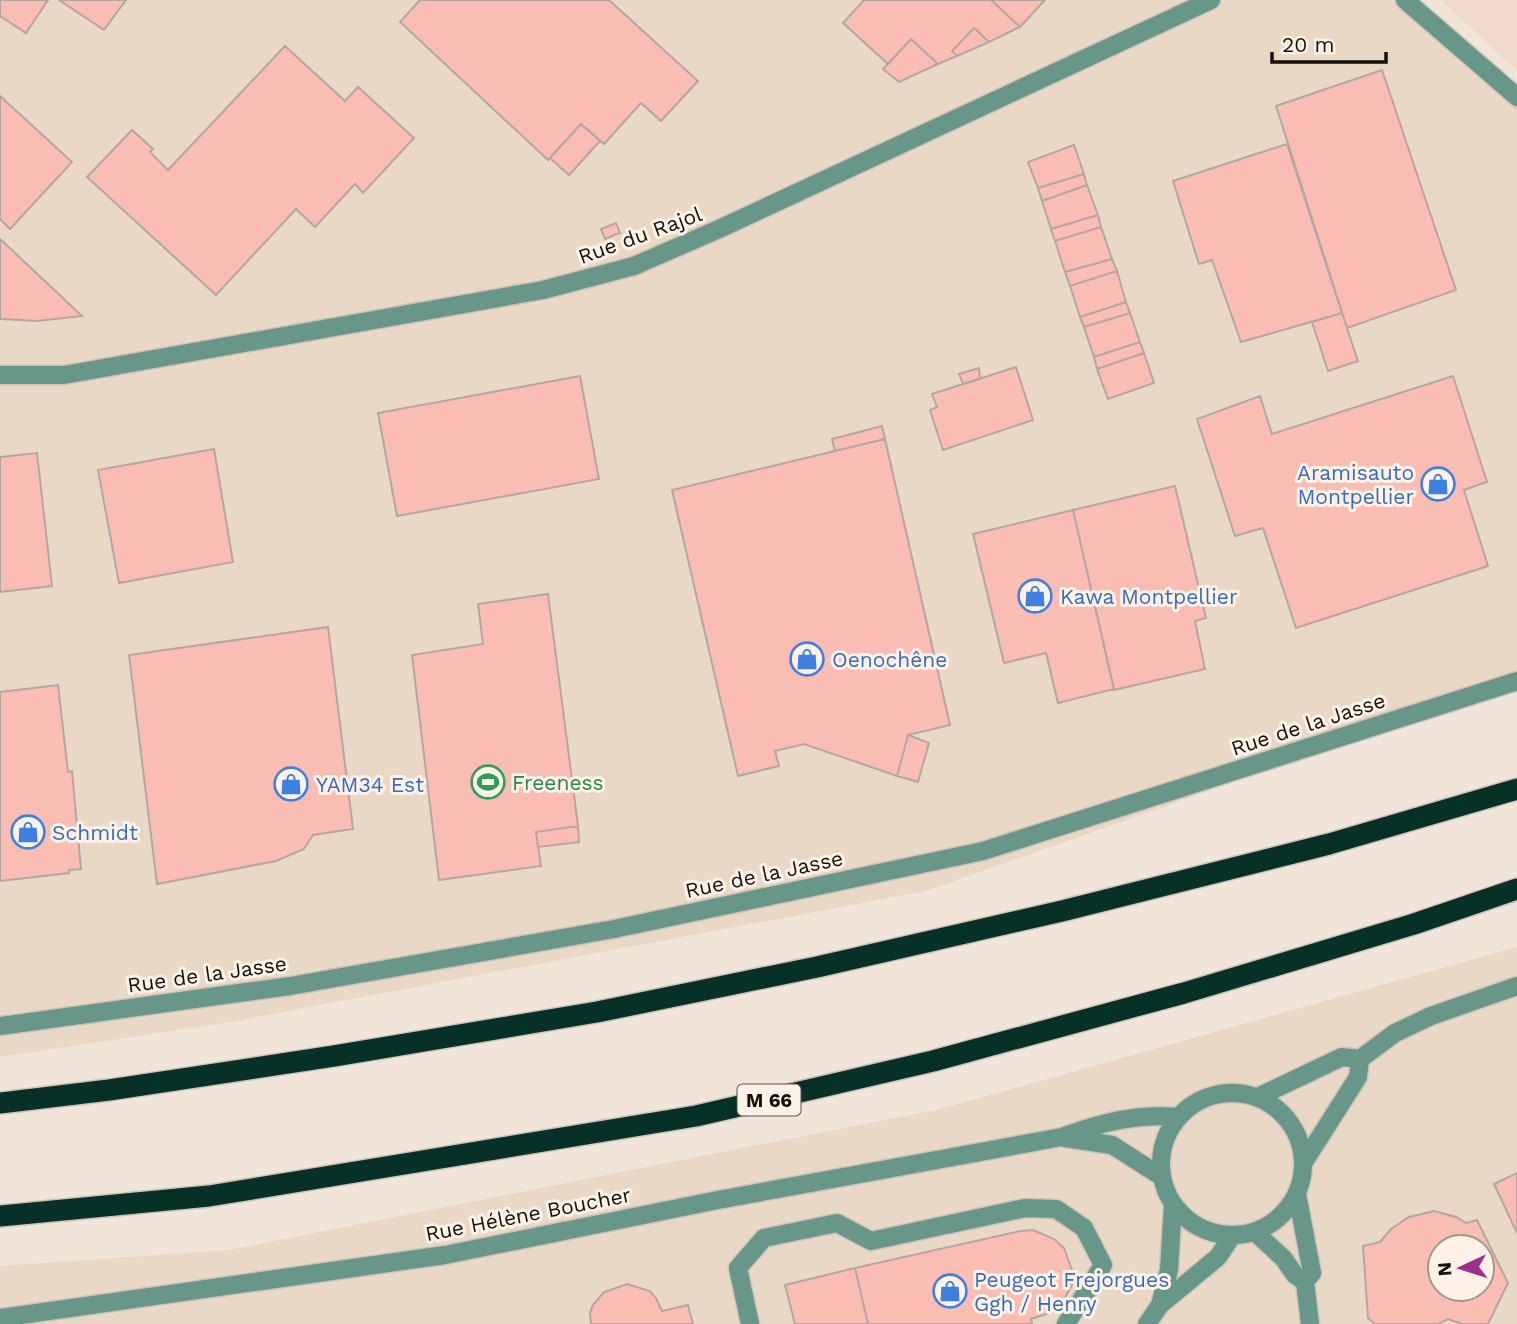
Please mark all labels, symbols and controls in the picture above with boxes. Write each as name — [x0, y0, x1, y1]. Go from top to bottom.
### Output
scale bar — [1272, 21, 1386, 65]
text: 20 m — [1282, 32, 1334, 57]
street label: Rue du Rajol — [575, 201, 706, 269]
place label: Aramisauto Montpellier — [1297, 460, 1414, 509]
shop icon: Aramisauto Montpellier — [1419, 465, 1457, 503]
shop icon: Kawa Montpellier — [1016, 577, 1054, 615]
place label: Kawa Montpellier — [1060, 584, 1238, 609]
shop icon: Oenochêne — [788, 640, 826, 678]
place label: Oenochêne — [832, 647, 947, 672]
street label: Rue de la Jasse — [1228, 687, 1388, 761]
sports icon: Freeness — [469, 763, 507, 801]
shop icon: YAM34 Est — [272, 765, 310, 803]
place label: Freeness — [512, 770, 604, 795]
place label: YAM34 Est — [316, 772, 424, 797]
shop icon: Schmidt — [9, 813, 47, 851]
place label: Schmidt — [52, 820, 138, 845]
street label: Rue de la Jasse — [683, 845, 845, 903]
street label: Rue de la Jasse — [126, 950, 288, 998]
road number: M 66 — [738, 1084, 800, 1116]
street label: Rue Hélène Boucher — [423, 1182, 633, 1246]
north arrow — [1426, 1233, 1496, 1303]
text: N — [1433, 1261, 1457, 1277]
place label: Peugeot Frejorgues Ggh / Henry — [974, 1267, 1169, 1316]
shop icon: Peugeot Frejorgues Ggh / Henry — [931, 1272, 969, 1310]

